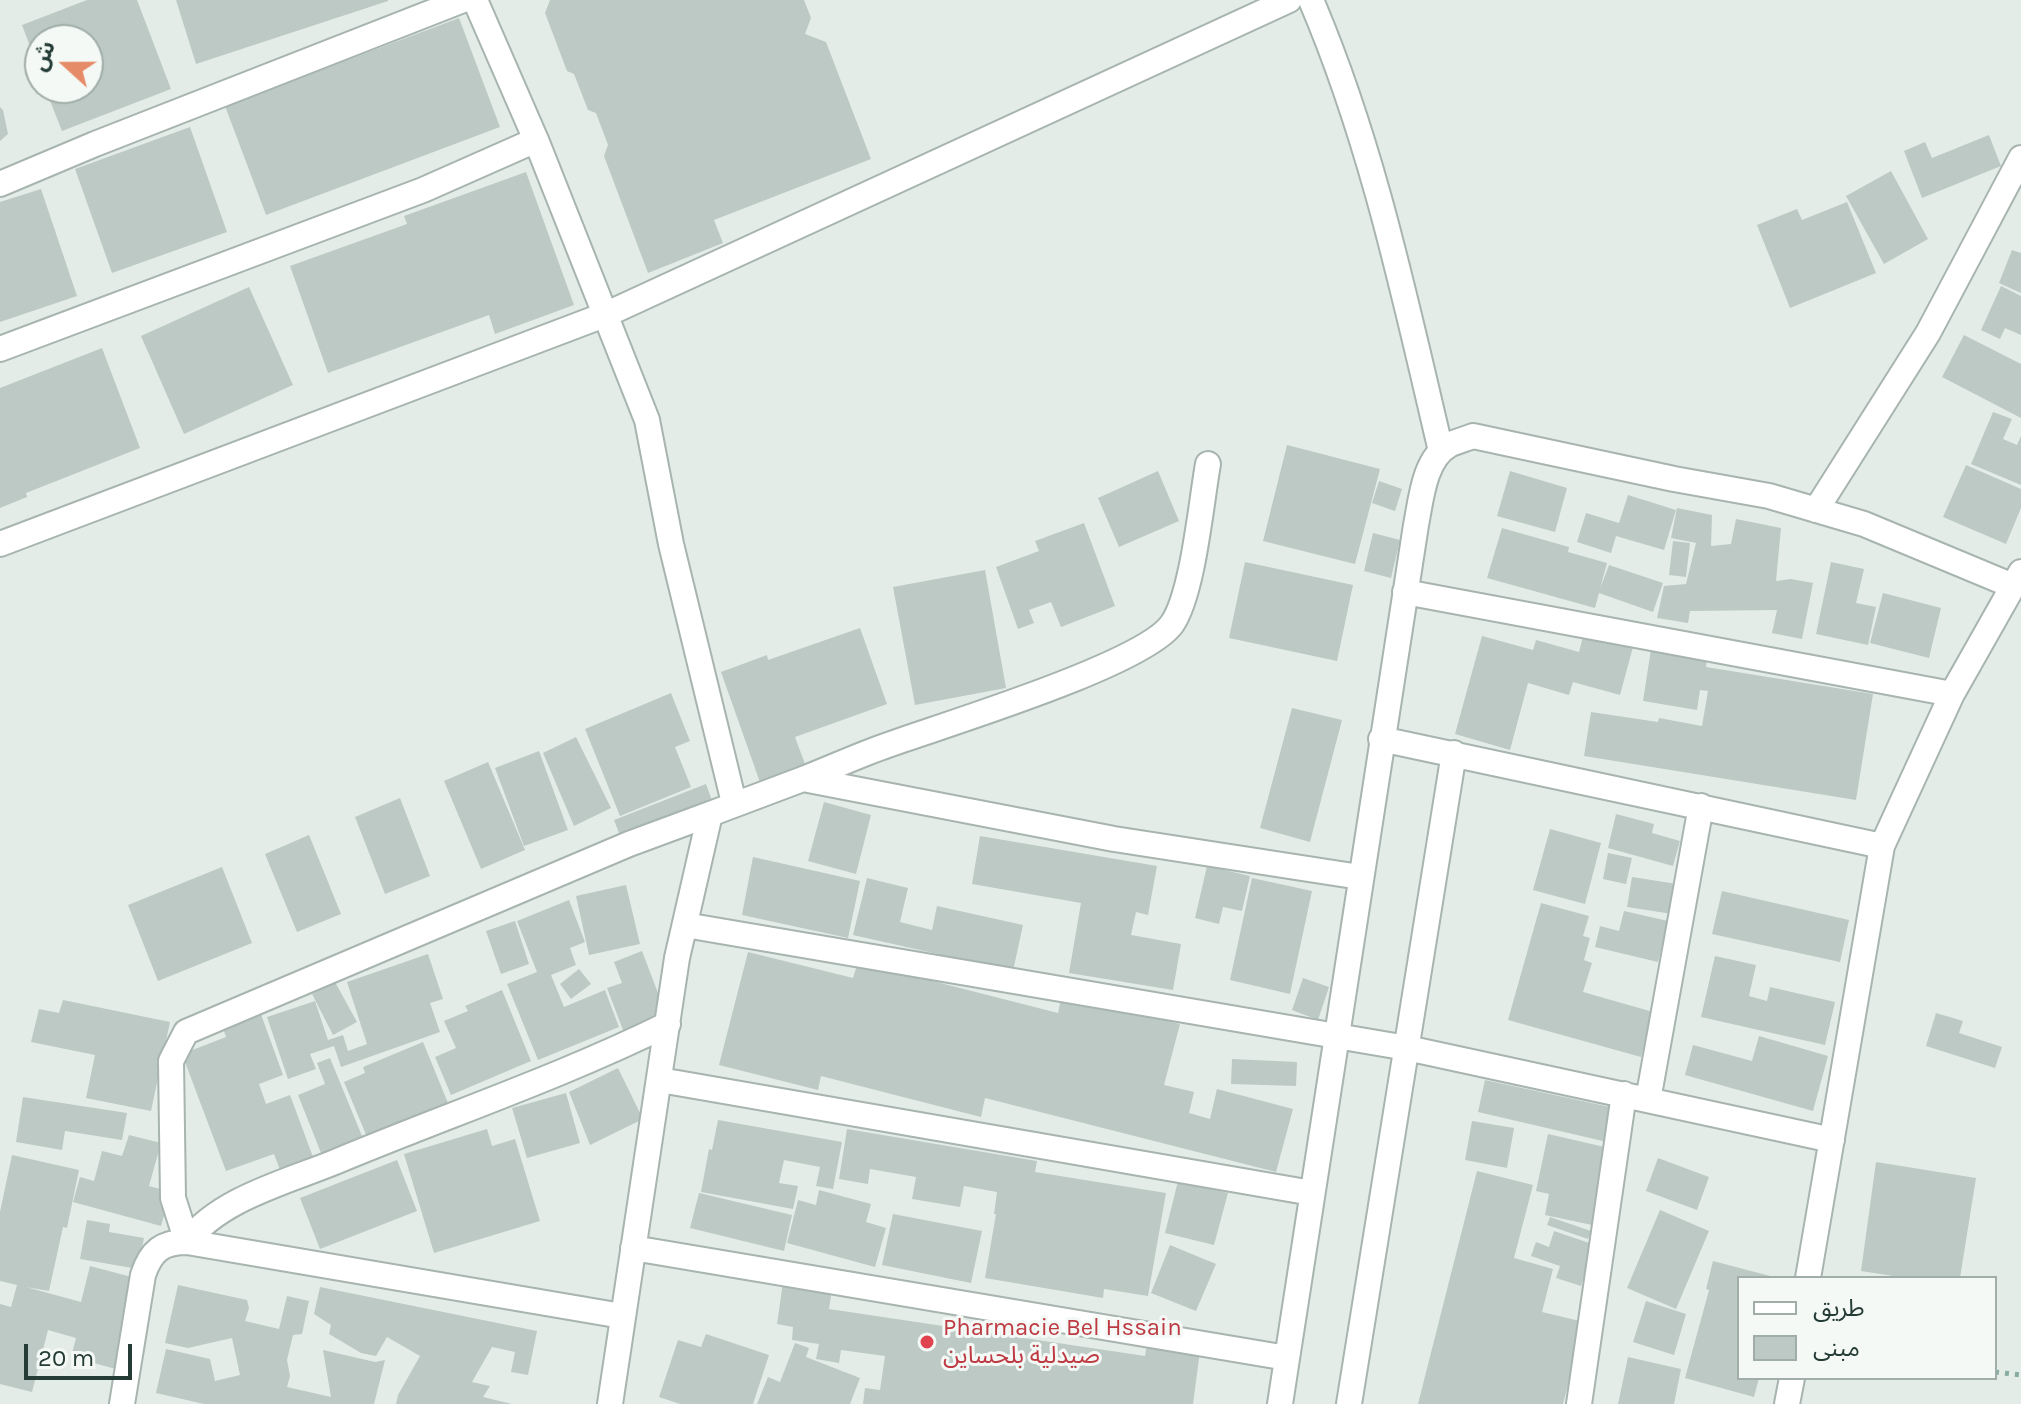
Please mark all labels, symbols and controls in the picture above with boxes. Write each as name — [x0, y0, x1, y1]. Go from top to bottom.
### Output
north arrow — [24, 24, 104, 104]
text: ش — [26, 37, 61, 75]
legend — [1737, 1276, 1997, 1380]
text: طريق — [1813, 1294, 1865, 1322]
place label: Pharmacie Bel Hssain صيدلية بلحساين — [943, 1314, 1182, 1370]
scale bar — [28, 1328, 136, 1378]
marker: Pharmacie Bel Hssain صيدلية بلحساين — [918, 1333, 936, 1351]
text: مبنى — [1813, 1334, 1860, 1362]
text: 20 m — [38, 1344, 94, 1372]

